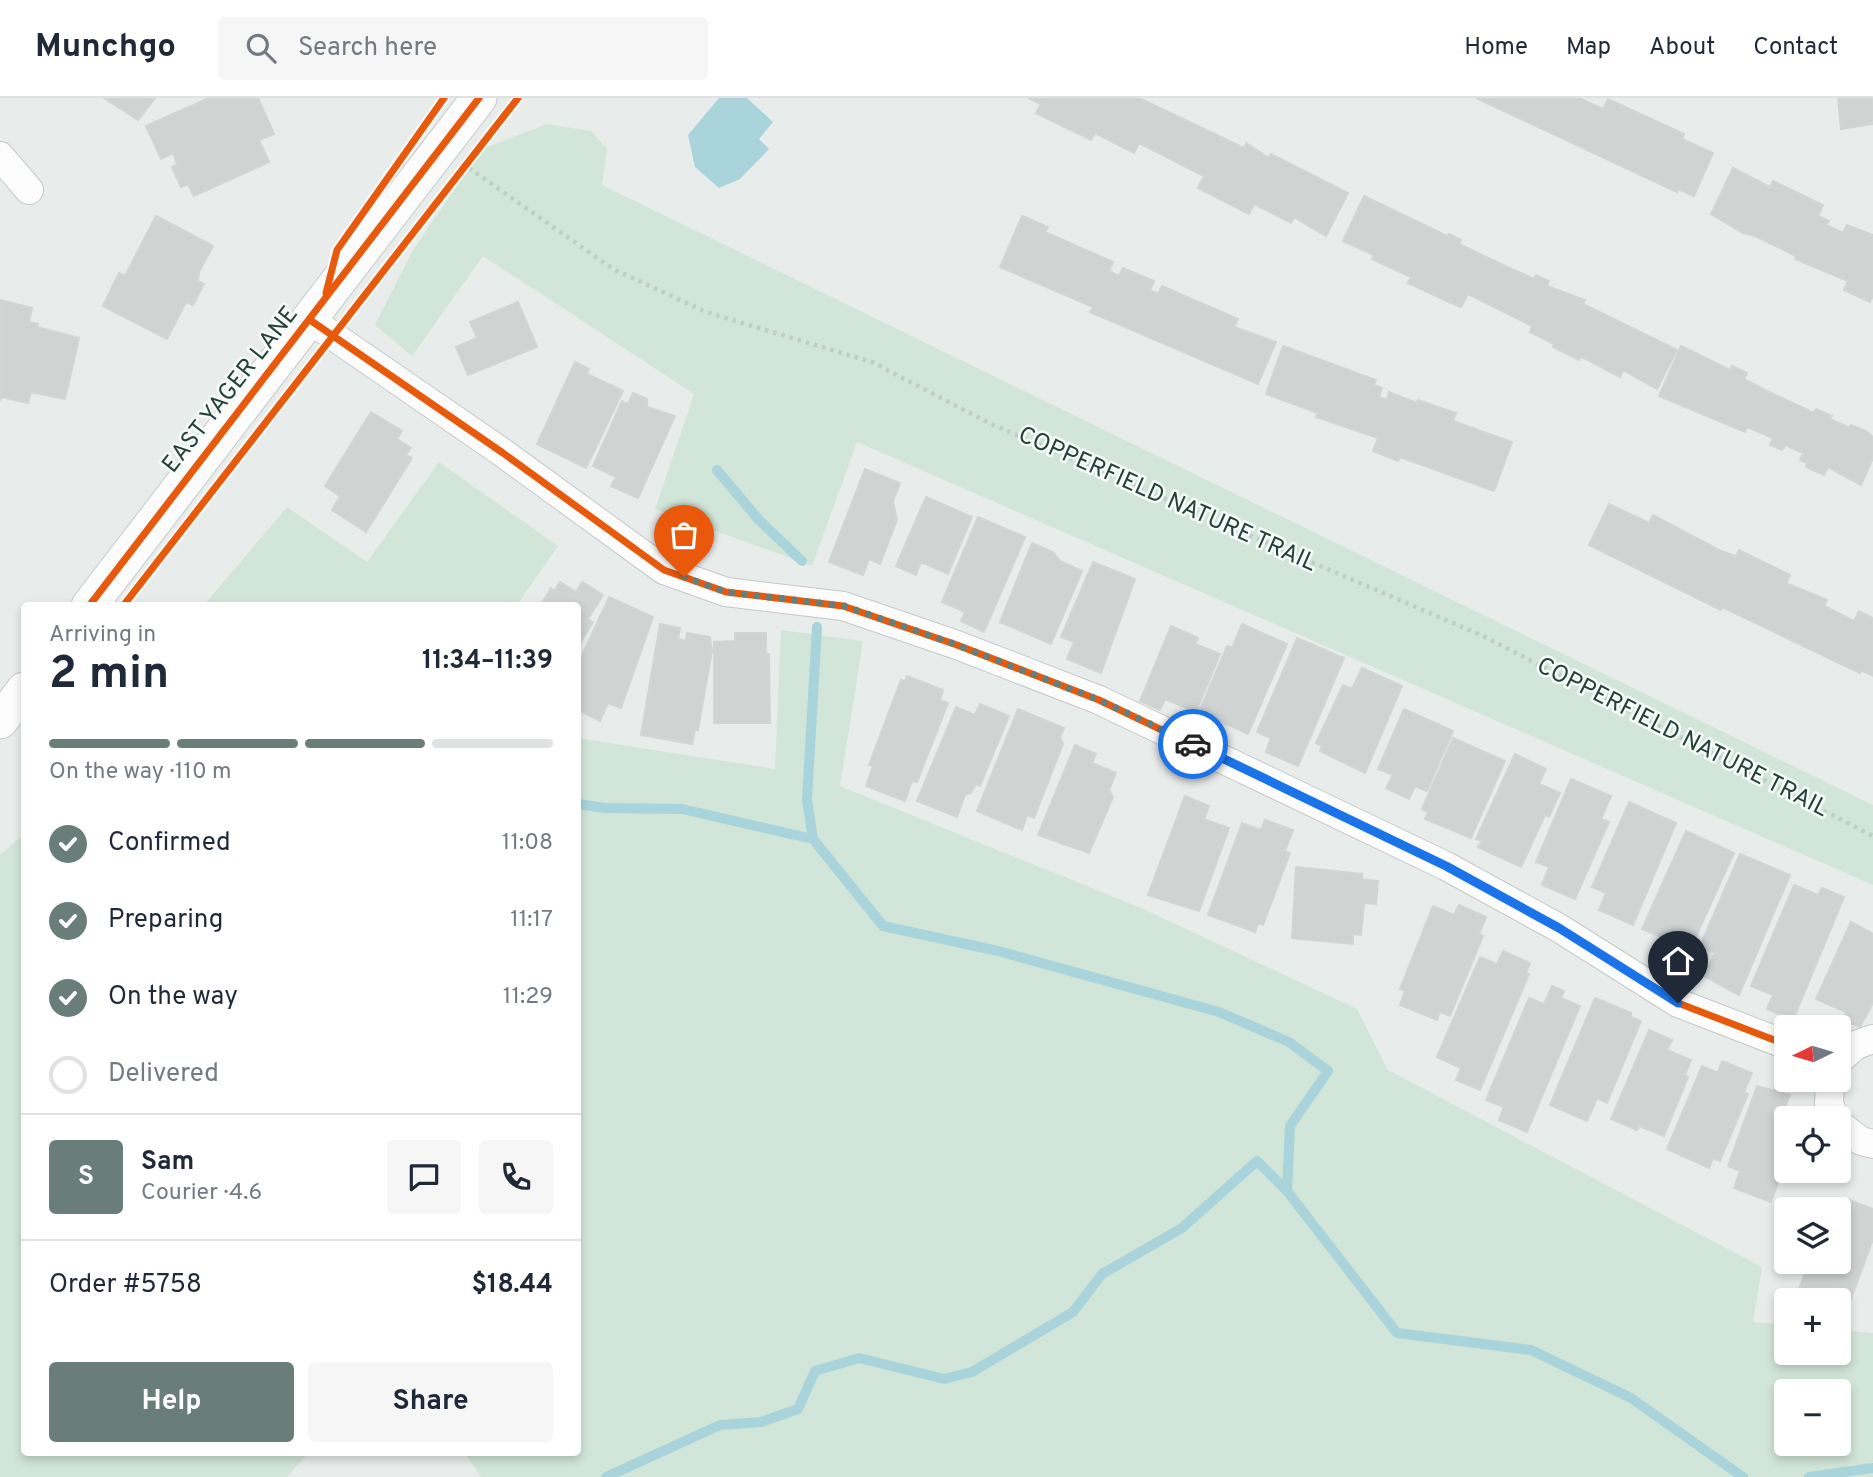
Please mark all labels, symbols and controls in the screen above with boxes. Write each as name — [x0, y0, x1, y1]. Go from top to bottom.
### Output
search box — [218, 17, 708, 80]
text: Munchgo — [35, 27, 176, 69]
icon: search — [242, 29, 280, 67]
text: Search here — [298, 32, 437, 65]
text: Home — [1464, 33, 1528, 63]
text: Map — [1566, 33, 1611, 63]
text: About — [1649, 33, 1715, 63]
text: Contact — [1753, 33, 1838, 63]
street label: EAST YAGER LANE — [156, 301, 306, 479]
street label: COPPERFIELD NATURE TRAIL — [1013, 420, 1321, 580]
pin — [654, 505, 714, 577]
icon: bag — [665, 516, 703, 554]
text: Arriving in — [49, 621, 156, 650]
text: 11:34–11:39 — [422, 645, 553, 678]
text: 2 min — [49, 646, 169, 705]
street label: COPPERFIELD NATURE TRAIL — [1531, 651, 1833, 825]
courier — [1158, 709, 1228, 779]
icon: car — [1174, 725, 1212, 763]
text: On the way · 110 m — [49, 758, 232, 787]
icon: check — [49, 825, 87, 863]
text: Confirmed — [108, 827, 231, 860]
text: 11:08 — [502, 829, 553, 858]
icon: check — [49, 902, 87, 940]
text: Preparing — [108, 904, 223, 937]
text: 11:17 — [510, 906, 553, 935]
pin — [1648, 931, 1708, 1003]
icon: home — [1659, 942, 1697, 980]
icon: check — [49, 979, 87, 1017]
text: On the way — [108, 981, 238, 1014]
text: 11:29 — [503, 983, 553, 1012]
north arrow — [1774, 1015, 1852, 1092]
map controls — [1774, 1015, 1851, 1456]
text: Delivered — [108, 1058, 219, 1091]
button: locate — [1774, 1106, 1851, 1183]
button: chat — [387, 1140, 461, 1214]
button: phone — [479, 1140, 553, 1214]
text: Sam — [141, 1146, 194, 1179]
text: S — [78, 1161, 94, 1194]
text: Courier · 4.6 — [141, 1179, 262, 1208]
button: layers — [1774, 1197, 1851, 1274]
text: Order #5758 — [49, 1269, 202, 1302]
text: $18.44 — [471, 1269, 553, 1302]
button: + — [1774, 1288, 1851, 1365]
button: Help — [49, 1362, 294, 1442]
button: Share — [308, 1362, 553, 1442]
button: − — [1774, 1379, 1851, 1456]

